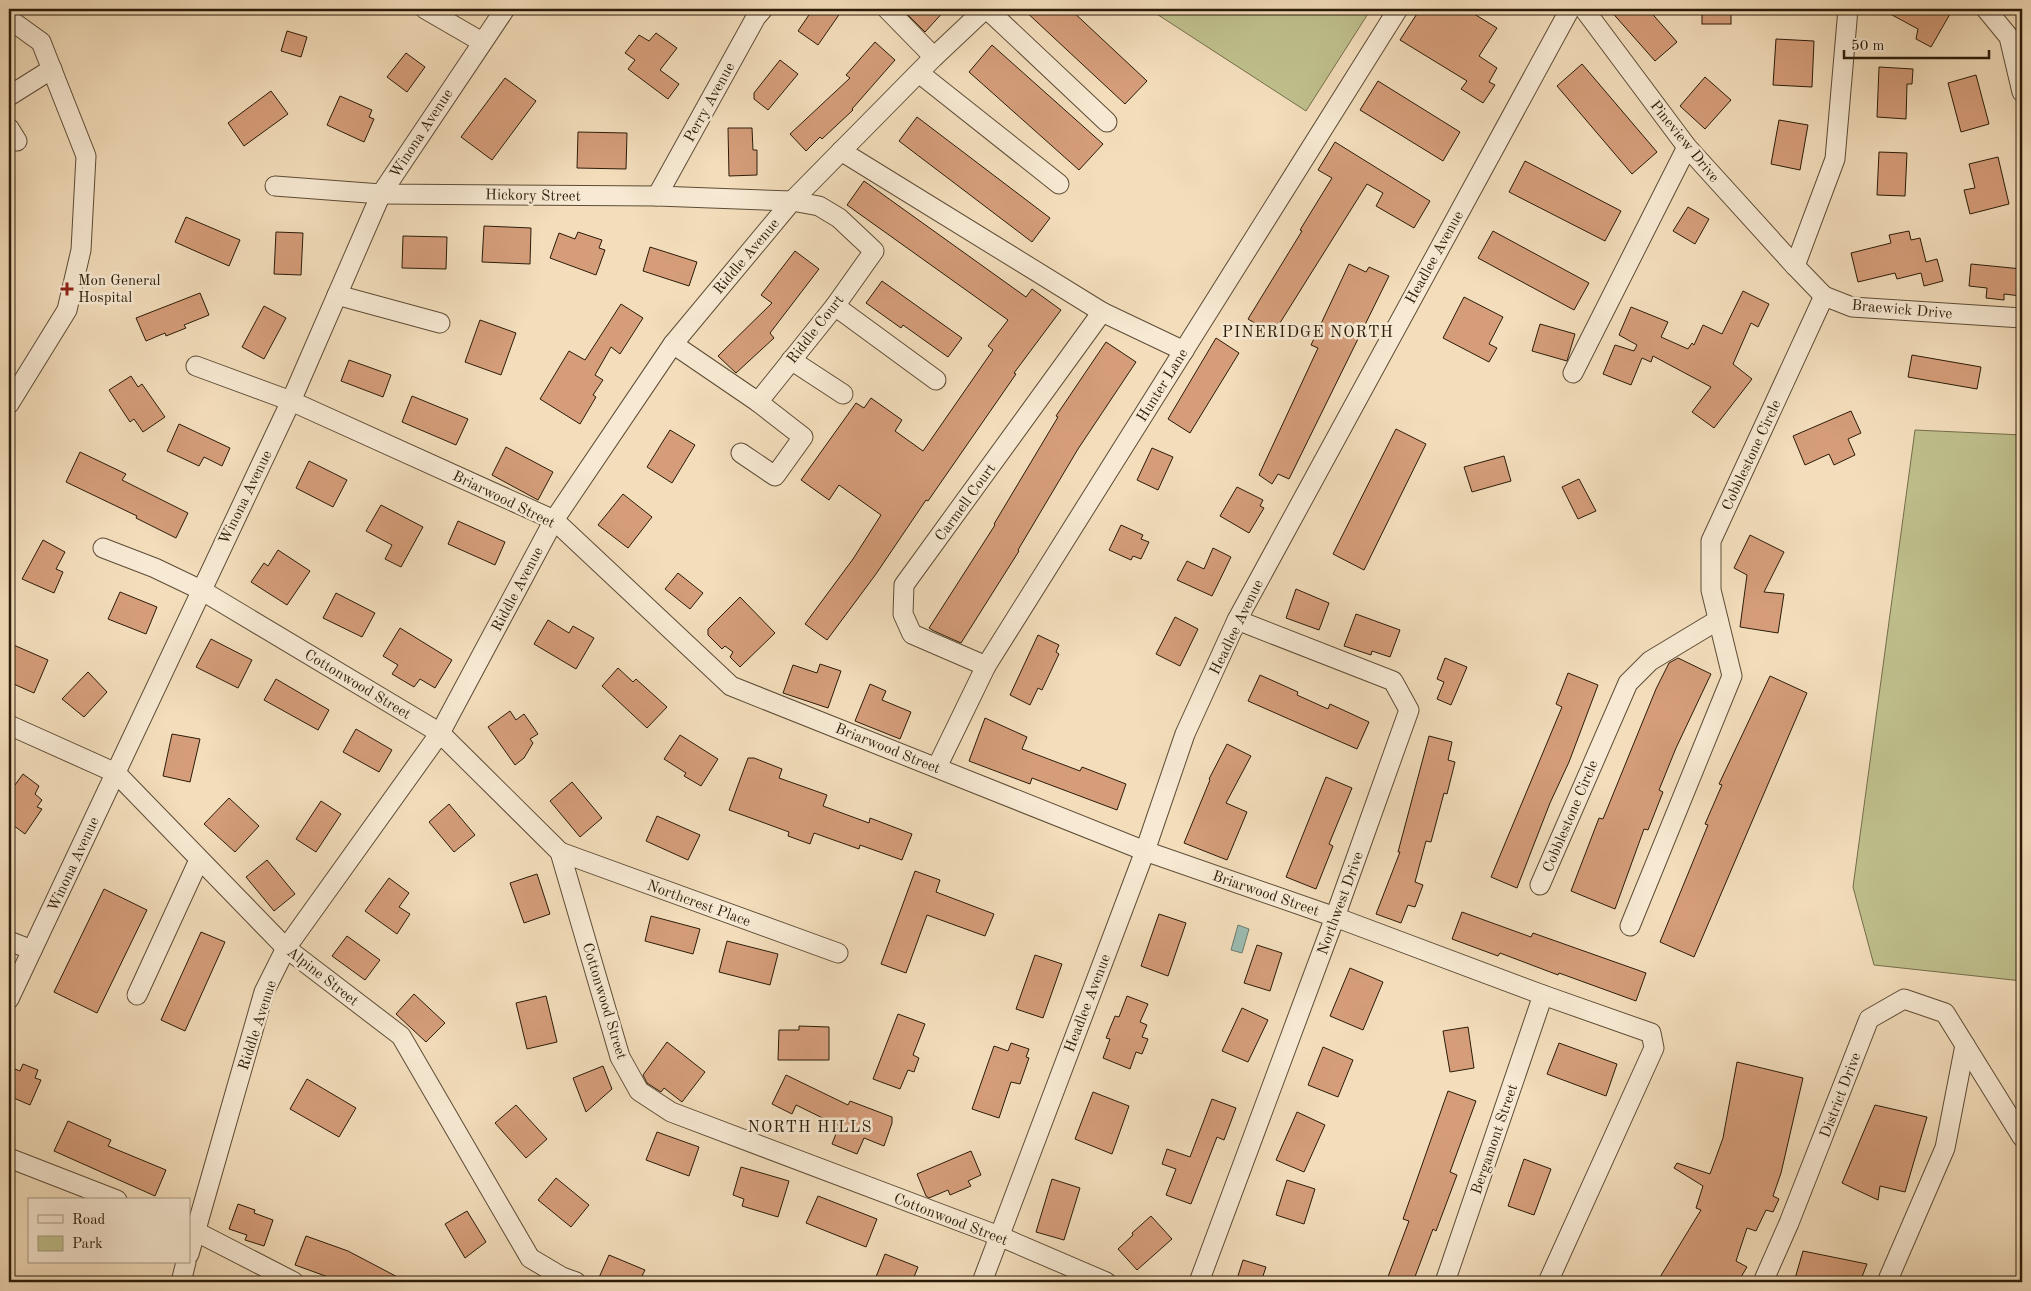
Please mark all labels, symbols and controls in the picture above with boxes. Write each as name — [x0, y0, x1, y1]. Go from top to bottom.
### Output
scale bar — [1844, 28, 1988, 60]
text: 50 m — [1851, 39, 1885, 54]
street label: Perry Avenue — [682, 60, 738, 145]
street label: Winona Avenue — [388, 87, 456, 181]
street label: Pineview Drive — [1647, 98, 1721, 186]
street label: Hickory Street — [485, 188, 581, 205]
street label: Headlee Avenue — [1404, 209, 1467, 307]
street label: Riddle Avenue — [711, 216, 783, 298]
place label: Mon General Hospital — [78, 274, 161, 306]
marker: Mon General Hospital — [60, 282, 74, 296]
street label: Riddle Court — [785, 293, 847, 367]
street label: Braewick Drive — [1851, 299, 1953, 322]
district label: PINERIDGE NORTH — [1222, 325, 1394, 341]
street label: Hunter Lane — [1135, 347, 1192, 425]
street label: Cobblestone Circle — [1720, 398, 1785, 513]
street label: Winona Avenue — [217, 448, 276, 547]
street label: Carmell Court — [933, 461, 999, 544]
street label: Briarwood Street — [450, 469, 557, 532]
street label: Riddle Avenue — [490, 545, 547, 634]
street label: Headlee Avenue — [1208, 578, 1267, 678]
street label: Cottonwood Street — [301, 648, 413, 723]
street label: Briarwood Street — [833, 722, 942, 777]
street label: Cobblestone Circle — [1541, 758, 1602, 875]
street label: Winona Avenue — [46, 815, 103, 914]
street label: Northwest Drive — [1316, 850, 1367, 957]
street label: Briarwood Street — [1210, 869, 1321, 920]
street label: Northcrest Place — [645, 879, 752, 930]
street label: Cottonwood Street — [579, 941, 628, 1062]
street label: Alpine Street — [283, 945, 361, 1010]
street label: Headlee Avenue — [1063, 952, 1114, 1055]
street label: Riddle Avenue — [237, 979, 280, 1072]
street label: District Drive — [1818, 1051, 1865, 1140]
street label: Bergamont Street — [1470, 1082, 1521, 1197]
district label: NORTH HILLS — [748, 1120, 872, 1136]
street label: Cottonwood Street — [891, 1192, 1010, 1249]
legend — [28, 1198, 190, 1264]
text: Road — [72, 1213, 106, 1228]
text: Park — [72, 1237, 103, 1252]

